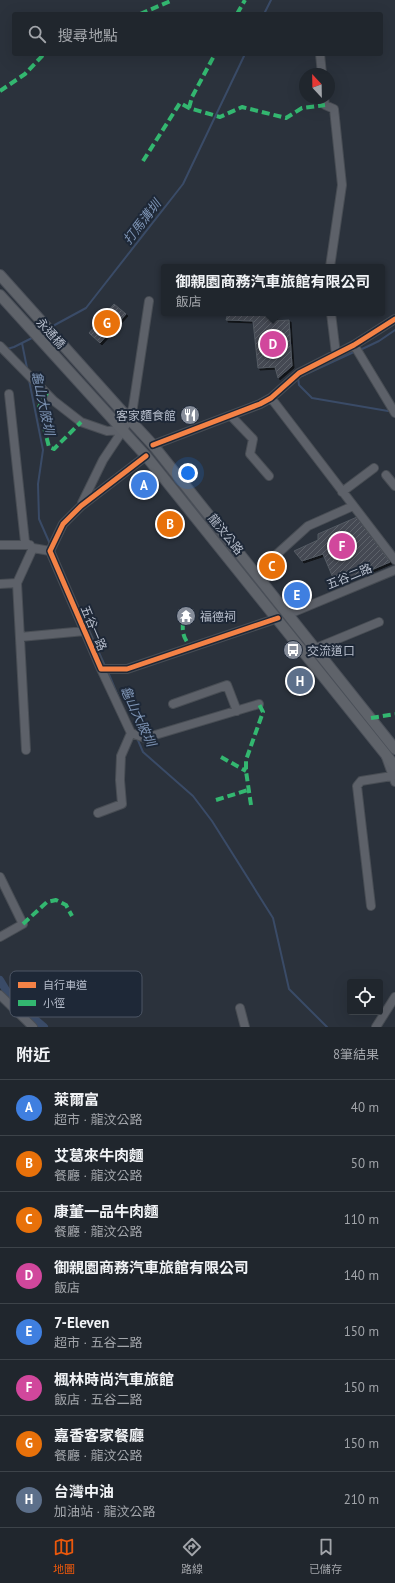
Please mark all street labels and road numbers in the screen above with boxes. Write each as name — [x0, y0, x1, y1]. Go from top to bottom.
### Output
street label: 永通橋 — [33, 315, 69, 351]
street label: 龍汶公路 — [205, 511, 247, 557]
street label: 五谷二路 — [324, 560, 374, 592]
street label: 五谷一路 — [78, 603, 110, 653]

